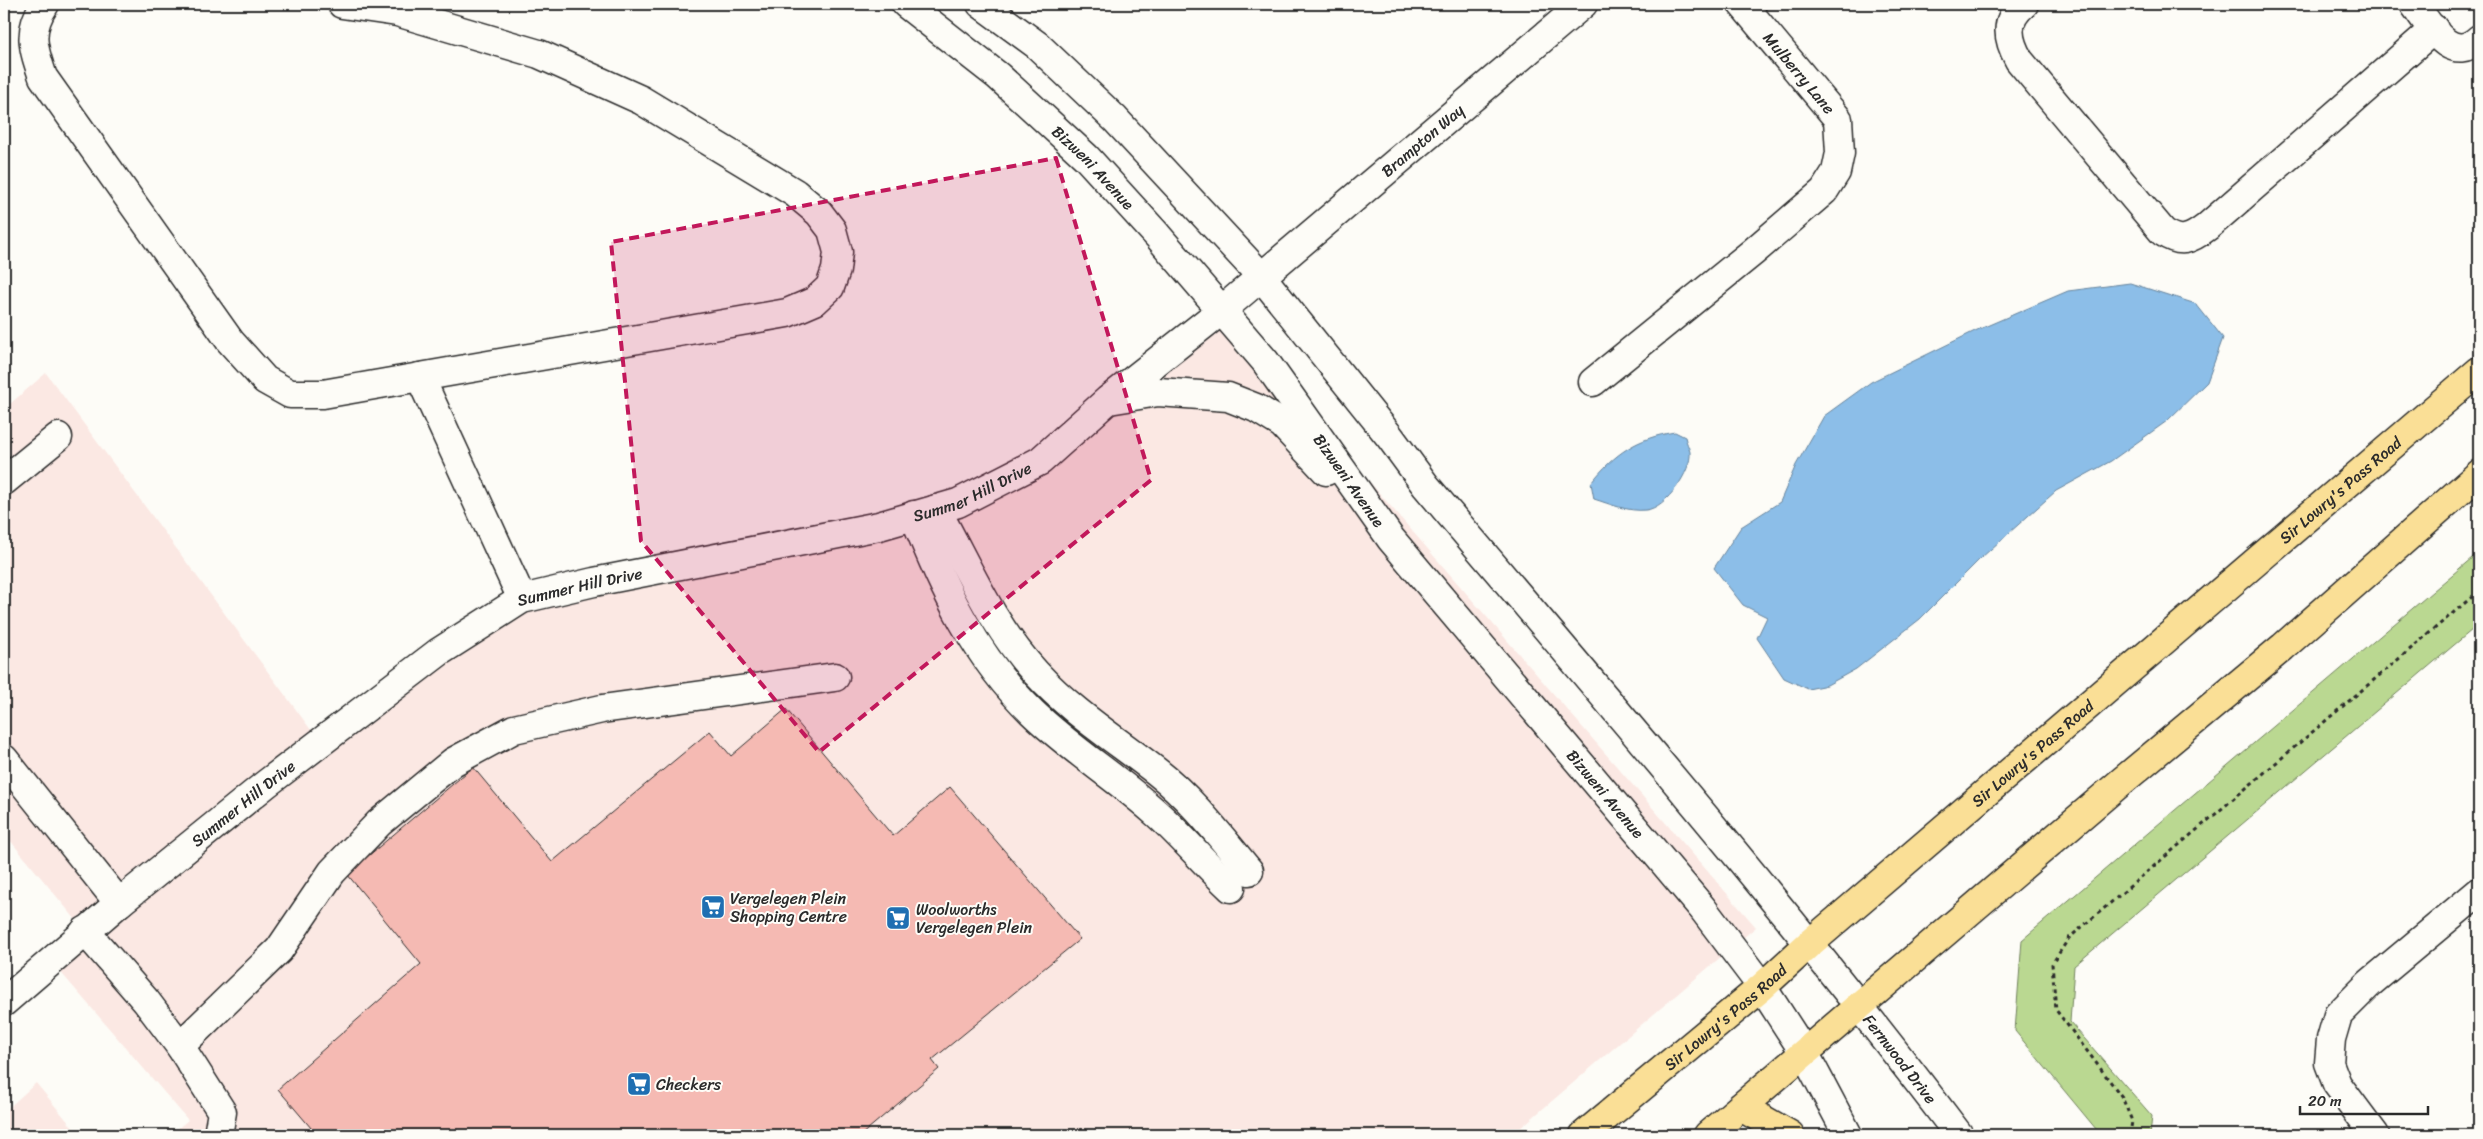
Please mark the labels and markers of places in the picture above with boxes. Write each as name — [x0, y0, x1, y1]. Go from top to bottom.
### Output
place label: Vergelegen Plein Shopping Centre — [730, 884, 847, 931]
supermarket icon: Vergelegen Plein Shopping Centre — [700, 894, 726, 920]
place label: Woolworths Vergelegen Plein — [916, 895, 1033, 942]
supermarket icon: Woolworths Vergelegen Plein — [885, 905, 911, 931]
place label: Checkers — [656, 1070, 722, 1099]
supermarket icon: Checkers — [626, 1071, 652, 1097]

